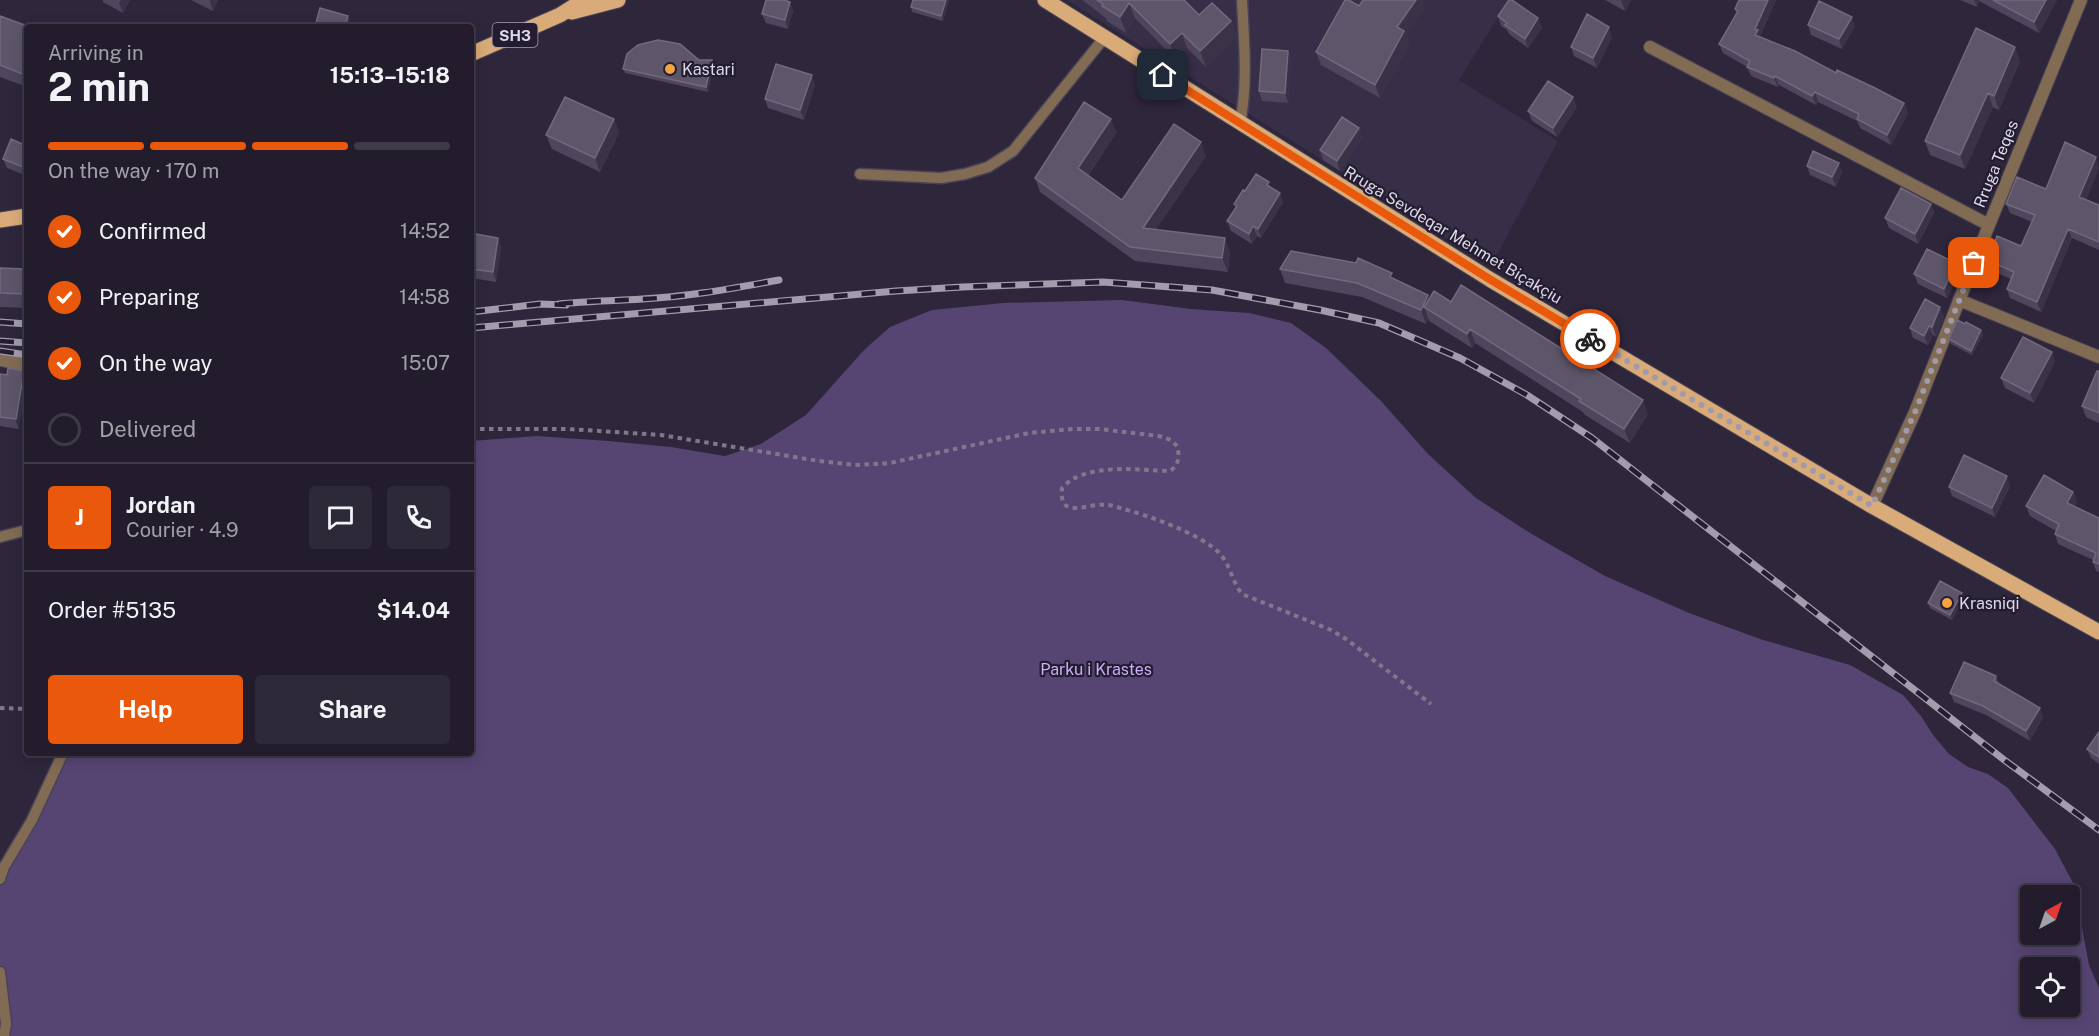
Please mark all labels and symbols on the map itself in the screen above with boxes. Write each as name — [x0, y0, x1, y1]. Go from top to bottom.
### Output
road number: SH3 — [492, 23, 538, 47]
pin — [1137, 49, 1188, 100]
place label: Kastari — [682, 60, 735, 79]
marker: Kastari — [663, 62, 677, 76]
street label: Rruga Teqes — [1970, 117, 2022, 211]
street label: Rruga Sevdeqar Mehmet Biçakçiu — [1341, 162, 1565, 308]
pin — [1948, 237, 1999, 288]
courier — [1560, 309, 1620, 369]
place label: Krasniqi — [1959, 594, 2020, 613]
marker: Krasniqi — [1940, 596, 1954, 610]
park label: Parku i Krastes — [1040, 660, 1152, 679]
north arrow — [2020, 885, 2080, 945]

